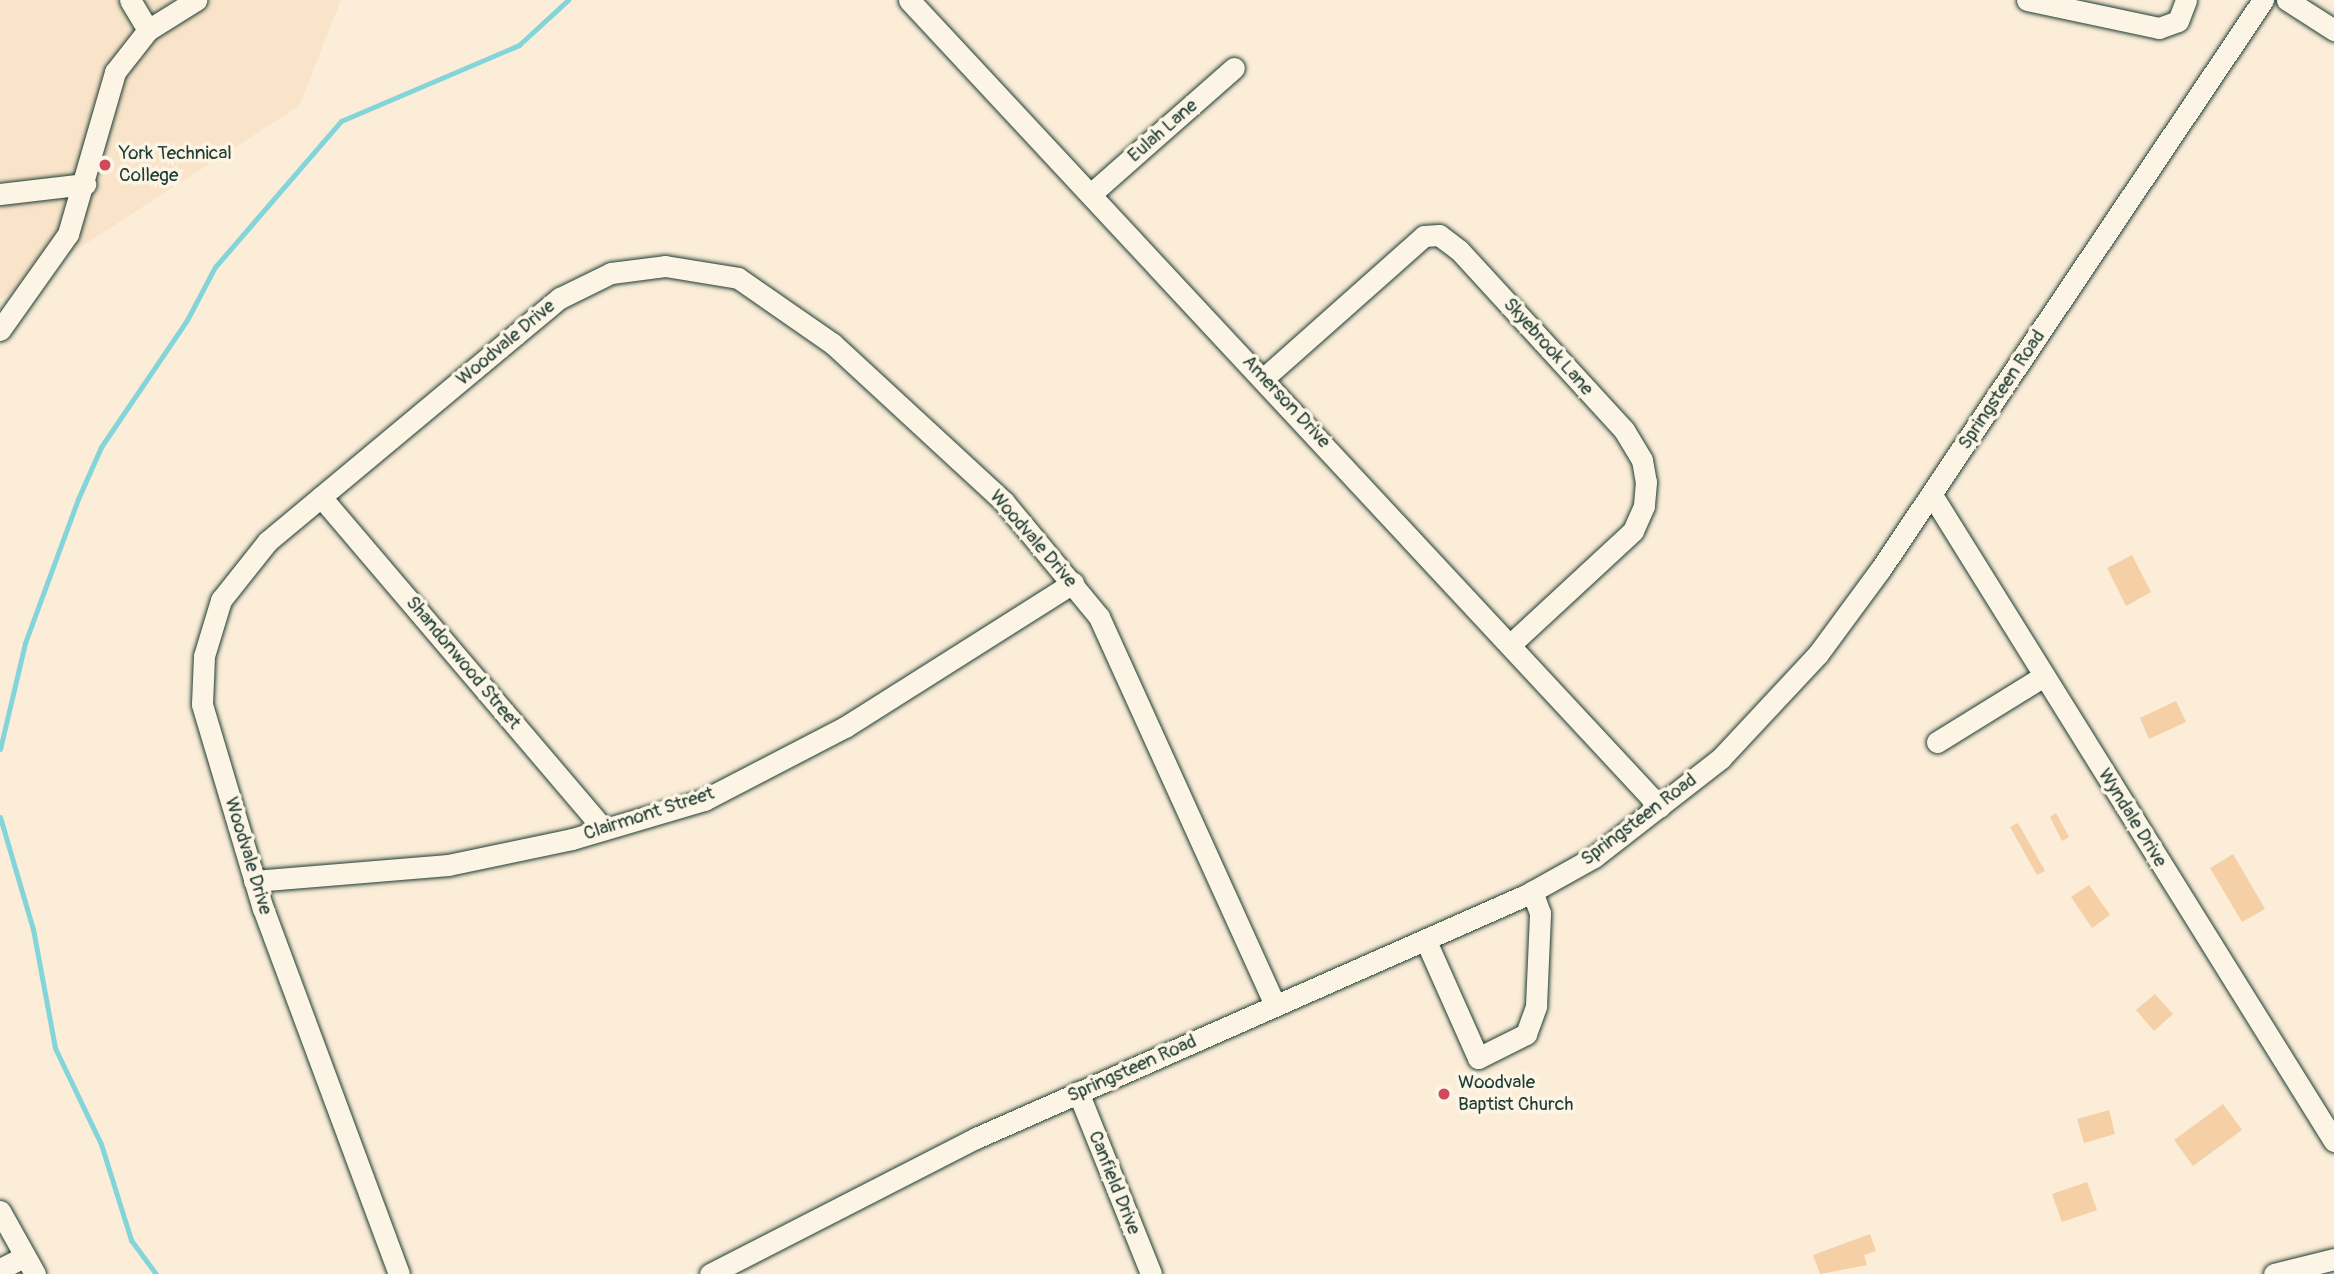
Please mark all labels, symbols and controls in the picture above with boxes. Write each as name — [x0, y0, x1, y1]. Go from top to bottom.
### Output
street label: Eulah Lane — [1123, 95, 1203, 167]
place label: York Technical College — [119, 143, 232, 187]
marker: York Technical College — [97, 157, 113, 173]
street label: Skyebrook Lane — [1498, 293, 1598, 401]
street label: Woodvale Drive — [452, 295, 560, 391]
street label: Springsteen Road — [1954, 326, 2050, 454]
street label: Amerson Drive — [1237, 351, 1335, 453]
street label: Woodvale Drive — [984, 486, 1082, 592]
street label: Shandonwood Street — [401, 592, 525, 734]
street label: Wyndale Drive — [2093, 765, 2171, 871]
street label: Springsteen Road — [1577, 769, 1701, 871]
street label: Clairmont Street — [581, 782, 717, 846]
street label: Woodvale Drive — [219, 794, 277, 918]
street label: Springsteen Road — [1064, 1030, 1200, 1108]
place label: Woodvale Baptist Church — [1458, 1072, 1573, 1116]
marker: Woodvale Baptist Church — [1436, 1086, 1452, 1102]
street label: Canfield Drive — [1083, 1128, 1145, 1238]

